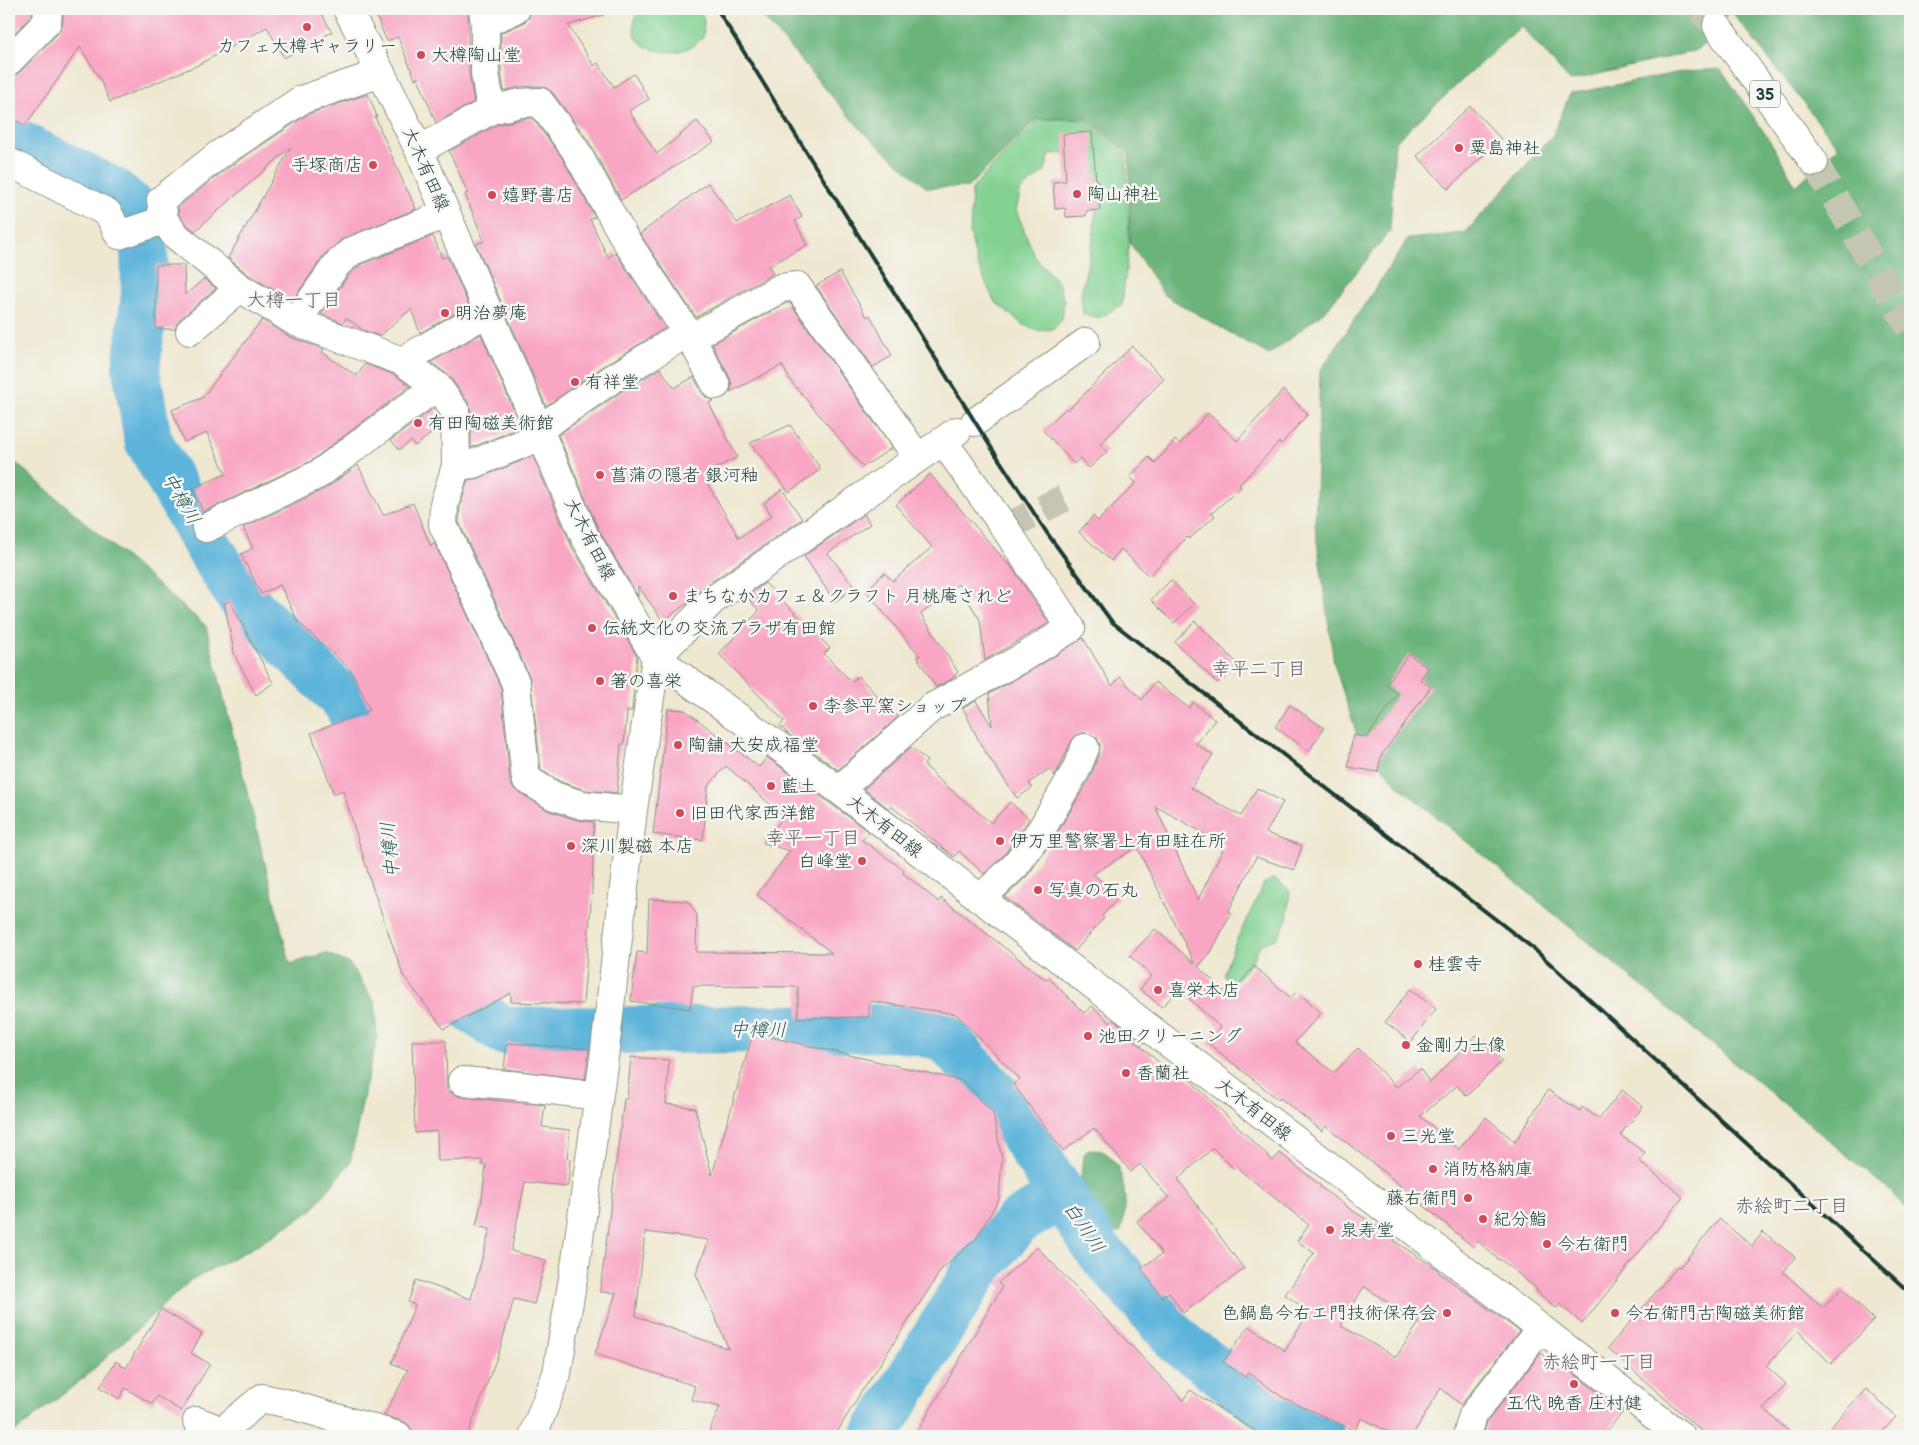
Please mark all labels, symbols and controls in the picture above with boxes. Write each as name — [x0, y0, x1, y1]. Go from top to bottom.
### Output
marker: カフェ大樽ギャラリー — [301, 21, 313, 33]
place label: カフェ大樽ギャラリー — [217, 36, 397, 57]
place label: 大樽陶山堂 — [431, 45, 521, 66]
marker: 大樽陶山堂 — [415, 49, 427, 61]
road number: 35 — [1750, 80, 1780, 108]
street label: 大木有田線 — [398, 124, 453, 215]
place label: 粟島神社 — [1469, 138, 1541, 159]
marker: 粟島神社 — [1453, 142, 1465, 154]
place label: 手塚商店 — [291, 155, 363, 176]
marker: 手塚商店 — [367, 159, 379, 171]
place label: 陶山神社 — [1087, 184, 1159, 205]
place label: 嬉野書店 — [502, 185, 574, 206]
marker: 陶山神社 — [1071, 188, 1083, 200]
marker: 嬉野書店 — [486, 189, 498, 201]
district label: 大樽一丁目 — [246, 289, 342, 312]
place label: 明治夢庵 — [455, 303, 527, 324]
marker: 明治夢庵 — [439, 307, 451, 319]
place label: 有祥堂 — [585, 372, 639, 393]
marker: 有祥堂 — [569, 376, 581, 388]
place label: 有田陶磁美術館 — [428, 413, 554, 434]
marker: 有田陶磁美術館 — [412, 417, 424, 429]
place label: 菖蒲の隠者 銀河釉 — [610, 465, 759, 486]
water label: 中樽川 — [156, 468, 205, 529]
marker: 菖蒲の隠者 銀河釉 — [594, 469, 606, 481]
street label: 大木有田線 — [560, 494, 619, 584]
place label: まちなかカフェ＆クラフト 月桃庵されど — [683, 586, 1012, 607]
marker: まちなかカフェ＆クラフト 月桃庵されど — [667, 590, 679, 602]
place label: 伝統文化の交流プラザ有田館 — [602, 618, 836, 639]
marker: 伝統文化の交流プラザ有田館 — [586, 622, 598, 634]
district label: 幸平二丁目 — [1211, 658, 1307, 681]
place label: 箸の喜栄 — [610, 671, 682, 692]
marker: 箸の喜栄 — [594, 675, 606, 687]
place label: 李参平窯ショップ — [823, 696, 966, 717]
marker: 李参平窯ショップ — [807, 700, 819, 712]
place label: 陶舗 大安成福堂 — [688, 735, 819, 756]
marker: 陶舗 大安成福堂 — [672, 739, 684, 751]
place label: 藍土 — [781, 776, 817, 797]
marker: 藍土 — [765, 780, 777, 792]
street label: 大木有田線 — [843, 790, 927, 862]
place label: 旧田代家西洋館 — [690, 803, 816, 824]
marker: 旧田代家西洋館 — [674, 807, 686, 819]
water label: 中樽川 — [377, 820, 404, 879]
district label: 幸平一丁目 — [765, 827, 861, 850]
place label: 伊万里警察署上有田駐在所 — [1010, 831, 1226, 852]
marker: 伊万里警察署上有田駐在所 — [994, 835, 1006, 847]
place label: 深川製磁 本店 — [581, 836, 694, 857]
marker: 深川製磁 本店 — [565, 840, 577, 852]
place label: 白峰堂 — [798, 851, 852, 872]
marker: 白峰堂 — [856, 855, 868, 867]
place label: 写真の石丸 — [1048, 880, 1138, 901]
marker: 写真の石丸 — [1032, 884, 1044, 896]
place label: 桂雲寺 — [1428, 954, 1482, 975]
marker: 桂雲寺 — [1412, 958, 1424, 970]
place label: 喜栄本店 — [1168, 980, 1240, 1001]
marker: 喜栄本店 — [1152, 984, 1164, 996]
water label: 中樽川 — [729, 1019, 787, 1042]
place label: 池田クリーニング — [1098, 1026, 1242, 1047]
marker: 池田クリーニング — [1082, 1030, 1094, 1042]
place label: 金剛力士像 — [1416, 1035, 1506, 1056]
marker: 金剛力士像 — [1400, 1039, 1412, 1051]
place label: 香蘭社 — [1136, 1063, 1190, 1084]
marker: 香蘭社 — [1120, 1067, 1132, 1079]
street label: 大木有田線 — [1212, 1073, 1296, 1145]
place label: 三光堂 — [1401, 1126, 1455, 1147]
marker: 三光堂 — [1385, 1130, 1397, 1142]
place label: 消防格納庫 — [1443, 1159, 1533, 1180]
marker: 消防格納庫 — [1427, 1163, 1439, 1175]
place label: 藤右衞門 — [1386, 1188, 1458, 1209]
marker: 藤右衞門 — [1462, 1192, 1474, 1204]
district label: 赤絵町二丁目 — [1735, 1195, 1849, 1218]
water label: 白川川 — [1058, 1198, 1109, 1258]
place label: 紀分鮨 — [1493, 1209, 1547, 1230]
marker: 紀分鮨 — [1477, 1213, 1489, 1225]
place label: 泉寿堂 — [1340, 1220, 1394, 1241]
marker: 泉寿堂 — [1324, 1224, 1336, 1236]
place label: 今右衛門 — [1557, 1234, 1629, 1255]
marker: 今右衛門 — [1541, 1238, 1553, 1250]
place label: 色鍋島今右エ門技術保存会 — [1221, 1303, 1437, 1324]
place label: 今右衛門古陶磁美術館 — [1625, 1303, 1805, 1324]
marker: 色鍋島今右エ門技術保存会 — [1441, 1307, 1453, 1319]
marker: 今右衛門古陶磁美術館 — [1609, 1307, 1621, 1319]
district label: 赤絵町一丁目 — [1542, 1351, 1656, 1374]
marker: 五代 晩香 庄村健 — [1568, 1378, 1580, 1390]
place label: 五代 晩香 庄村健 — [1506, 1393, 1642, 1414]

